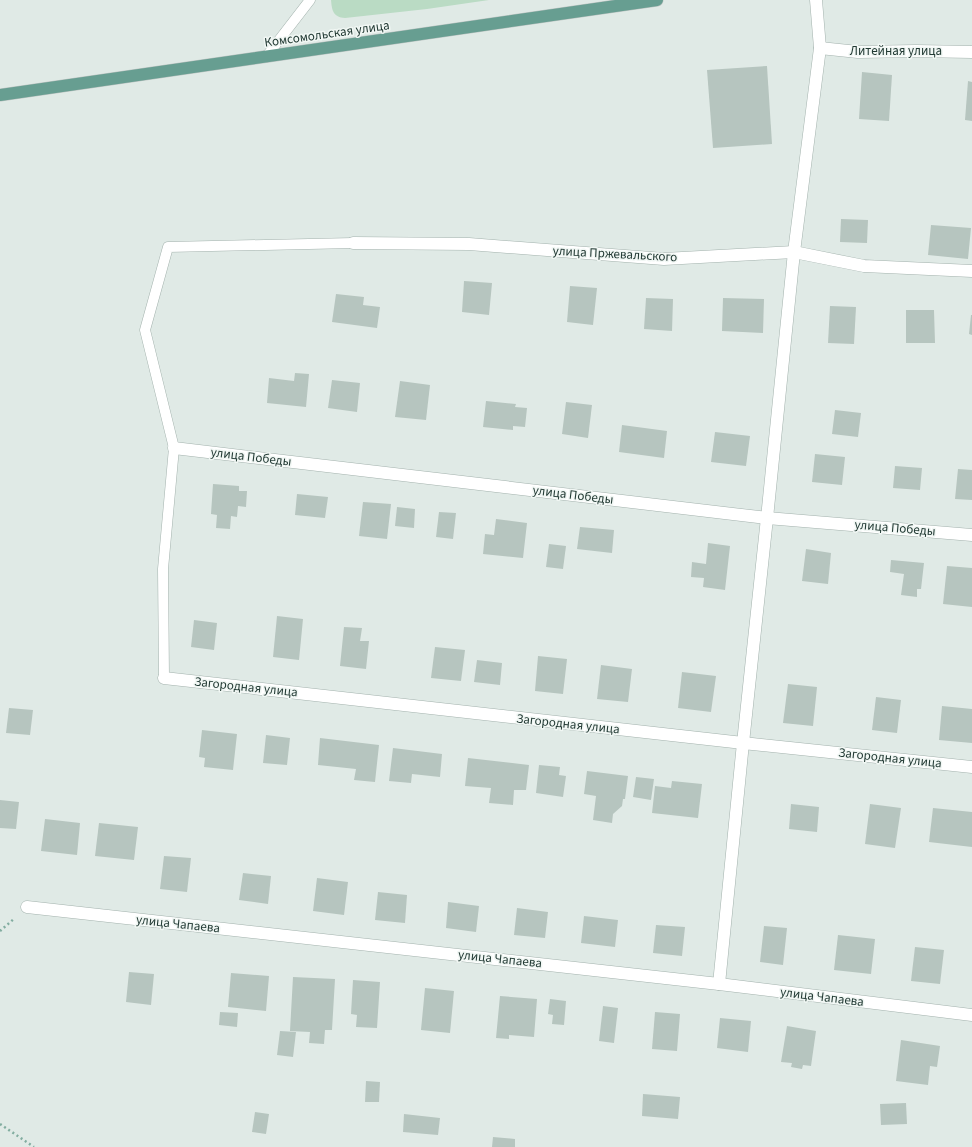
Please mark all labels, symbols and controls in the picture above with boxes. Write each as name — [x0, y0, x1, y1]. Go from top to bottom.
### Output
street label: Комсомольская улица — [263, 16, 391, 52]
street label: Литейная улица — [850, 42, 942, 60]
street label: улица Пржевальского — [552, 242, 678, 266]
street label: улица Победы — [210, 443, 292, 471]
street label: улица Победы — [532, 481, 614, 509]
street label: улица Победы — [854, 515, 936, 541]
street label: Загородная улица — [193, 673, 299, 701]
street label: Загородная улица — [515, 710, 621, 738]
street label: Загородная улица — [837, 744, 943, 772]
street label: улица Чапаева — [135, 911, 221, 937]
street label: улица Чапаева — [457, 946, 543, 972]
street label: улица Чапаева — [779, 983, 865, 1011]

